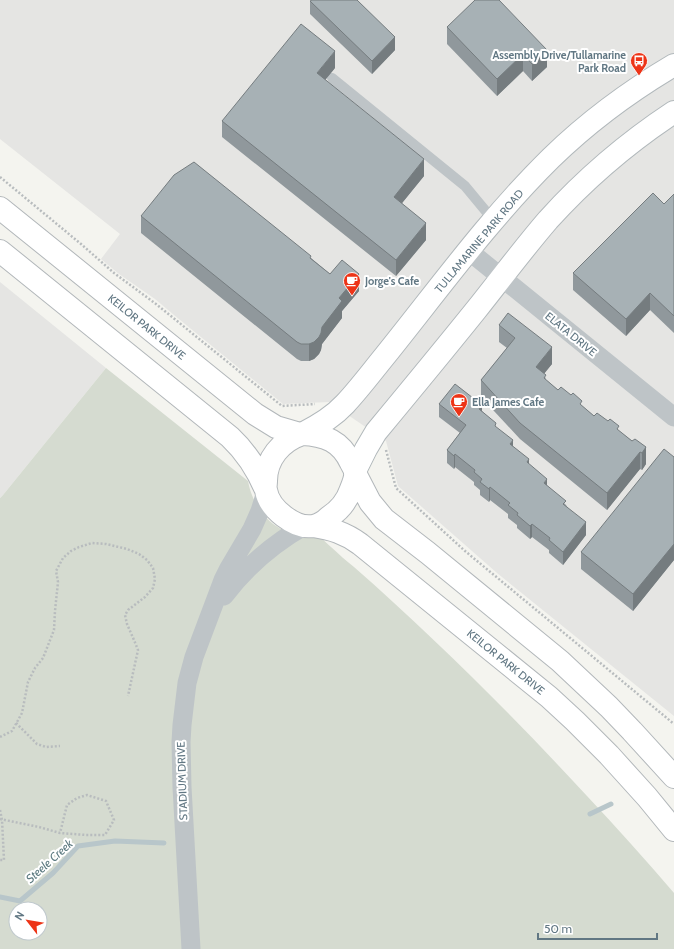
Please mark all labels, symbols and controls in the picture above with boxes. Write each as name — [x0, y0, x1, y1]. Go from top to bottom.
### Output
place label: Assembly Drive/Tullamarine Park Road — [492, 48, 626, 75]
bus stop icon: Assembly Drive/Tullamarine Park Road — [629, 51, 649, 76]
street label: TULLAMARINE PARK ROAD — [432, 186, 526, 296]
cafe icon: Jorge's Cafe — [342, 271, 362, 296]
place label: Jorge's Cafe — [364, 274, 420, 288]
street label: KEILOR PARK DRIVE — [105, 291, 189, 363]
street label: ELATA DRIVE — [542, 309, 600, 359]
cafe icon: Ella James Cafe — [449, 392, 469, 417]
place label: Ella James Cafe — [472, 395, 545, 409]
street label: KEILOR PARK DRIVE — [464, 626, 548, 698]
street label: STADIUM DRIVE — [174, 741, 190, 821]
water label: Steele Creek — [22, 835, 76, 886]
north arrow — [8, 901, 48, 941]
text: N — [11, 909, 27, 923]
scale bar — [538, 915, 657, 941]
text: 50 m — [544, 921, 572, 936]

